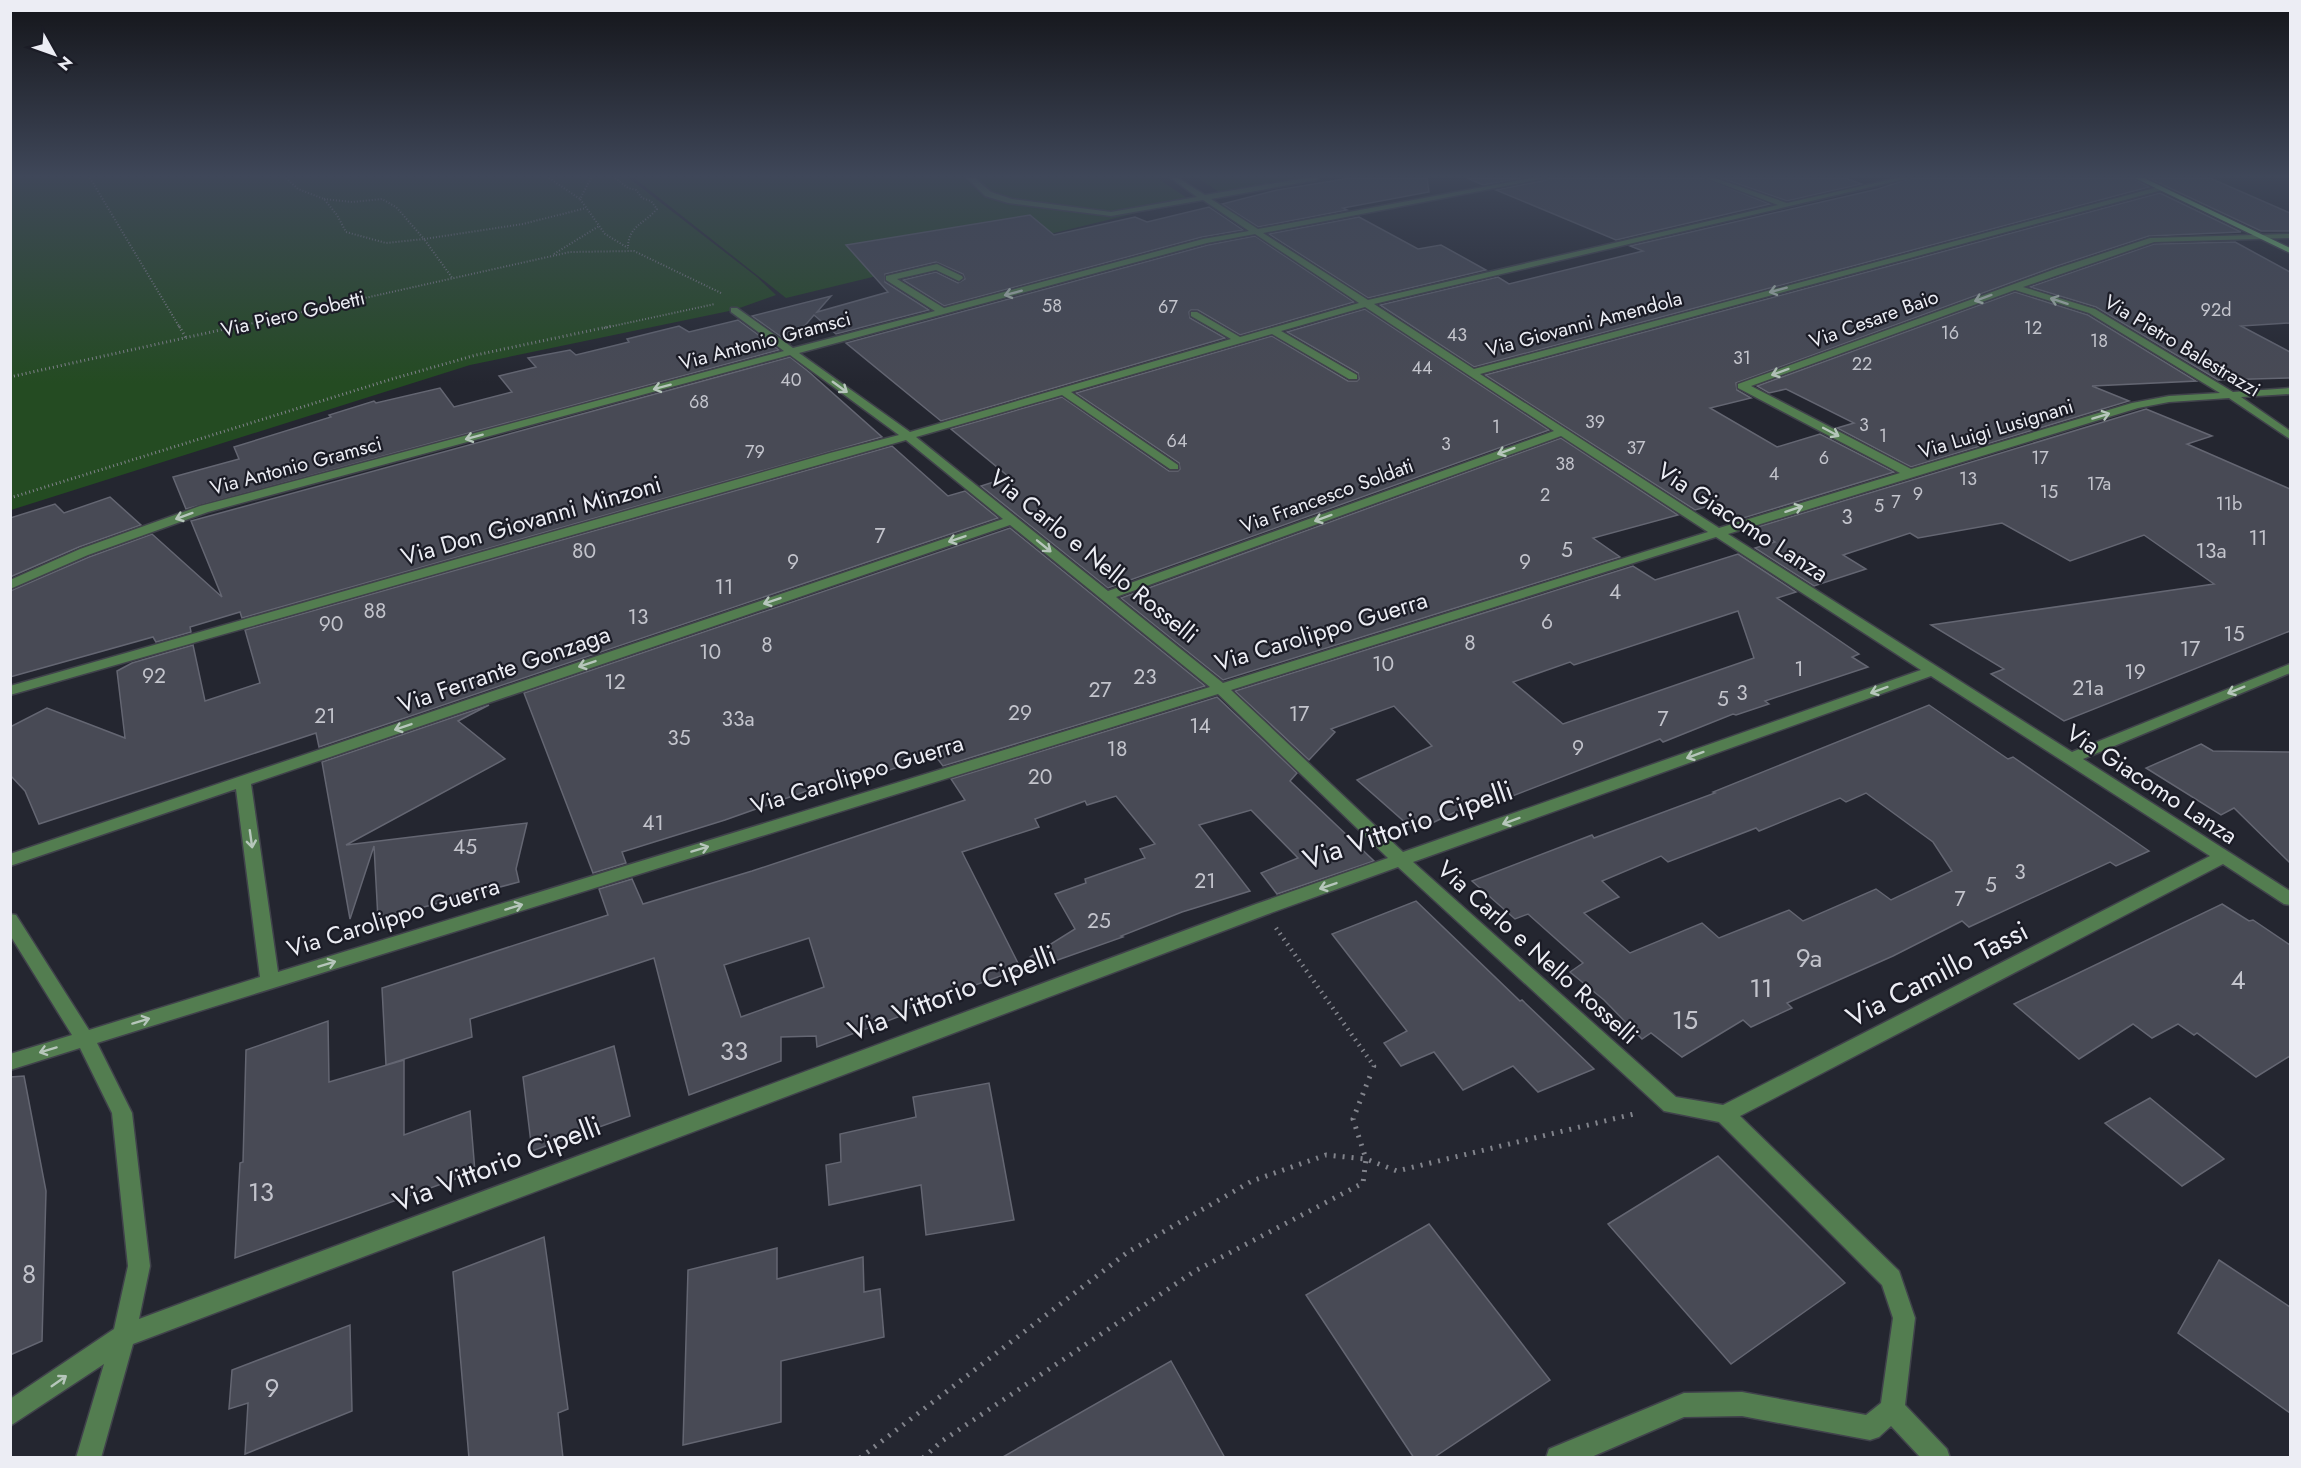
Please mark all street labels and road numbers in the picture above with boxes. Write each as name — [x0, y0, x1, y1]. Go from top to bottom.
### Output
street label: Via Cesare Baio — [1805, 282, 1943, 356]
street label: Via Piero Gobetti — [218, 283, 368, 345]
street label: Via Giovanni Amendola — [1483, 284, 1685, 364]
street label: Via Pietro Balestrazzi — [2098, 288, 2266, 404]
street label: Via Antonio Gramsci — [676, 304, 854, 378]
street label: Via Luigi Lusignani — [1915, 392, 2077, 466]
street label: Via Antonio Gramsci — [207, 429, 385, 503]
street label: Via Francesco Soldati — [1236, 451, 1418, 541]
street label: Via Giacomo Lanza — [1650, 453, 1836, 591]
street label: Via Carlo e Nello Rosselli — [982, 461, 1206, 651]
street label: Via Don Giovanni Minzoni — [397, 466, 665, 574]
street label: Via Carolippo Guerra — [1210, 582, 1432, 680]
street label: Via Ferrante Gonzaga — [393, 616, 615, 722]
street label: Via Giacomo Lanza — [2059, 715, 2245, 853]
street label: Via Carolippo Guerra — [746, 725, 968, 823]
street label: Via Vittorio Cipelli — [1297, 770, 1519, 880]
street label: Via Carlo e Nello Rosselli — [1430, 852, 1646, 1052]
street label: Via Carolippo Guerra — [282, 868, 504, 966]
street label: Via Camillo Tassi — [1839, 910, 2035, 1038]
street label: Via Vittorio Cipelli — [842, 934, 1062, 1052]
street label: Via Vittorio Cipelli — [387, 1105, 607, 1223]

